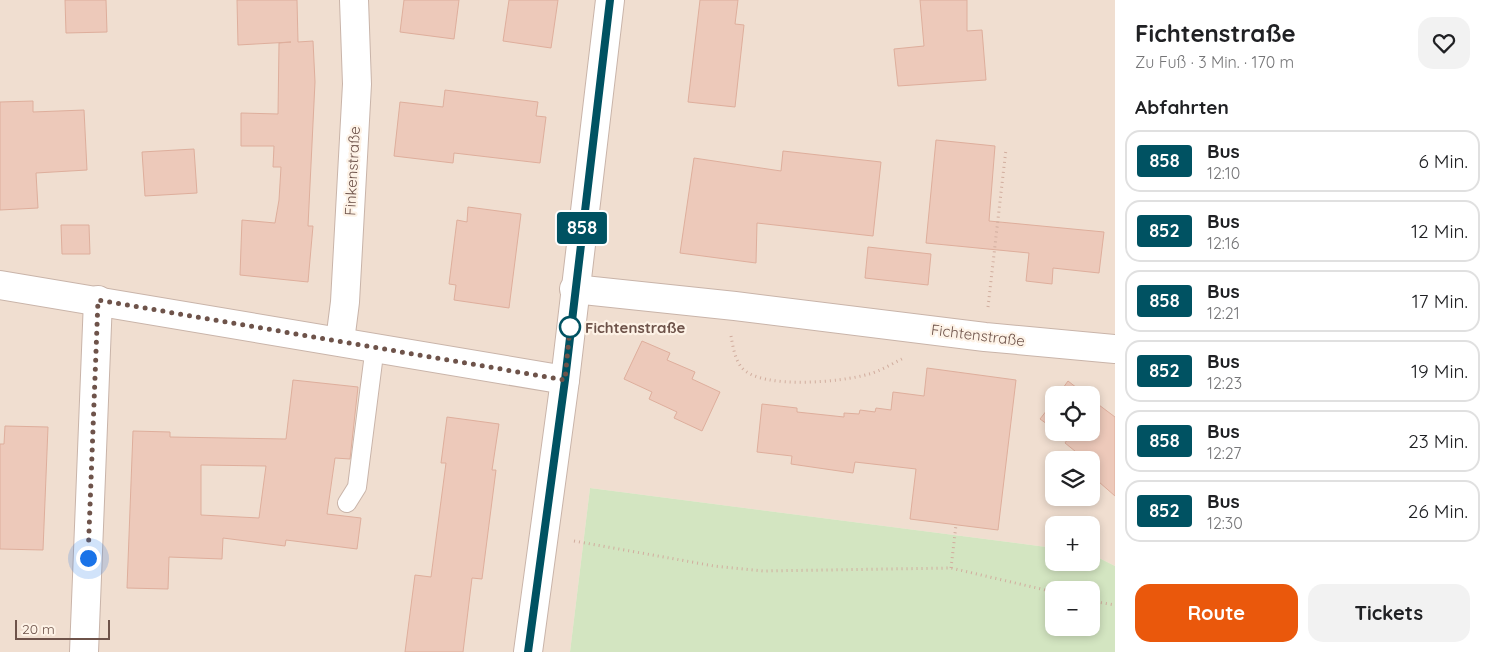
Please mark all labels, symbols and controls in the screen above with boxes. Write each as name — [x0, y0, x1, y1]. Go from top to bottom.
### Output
button: heart — [1418, 17, 1470, 69]
text: Fichtenstraße — [1135, 18, 1296, 48]
text: Zu Fuß · 3 Min. · 170 m — [1135, 52, 1294, 72]
text: Abfahrten — [1135, 95, 1229, 119]
street label: Finkenstraße — [340, 126, 364, 216]
text: Bus — [1207, 139, 1240, 163]
text: 858 — [1149, 149, 1180, 172]
text: 6 Min. — [1418, 149, 1468, 173]
text: 12:10 — [1207, 163, 1240, 183]
text: Bus — [1207, 209, 1240, 233]
line badge: 858 — [553, 212, 611, 244]
text: 858 — [567, 216, 597, 239]
text: 852 — [1149, 219, 1180, 242]
text: 12 Min. — [1411, 219, 1468, 243]
text: 12:16 — [1207, 233, 1239, 253]
text: Bus — [1207, 279, 1240, 303]
text: 858 — [1149, 289, 1180, 312]
text: 17 Min. — [1412, 289, 1468, 313]
text: 12:21 — [1207, 303, 1240, 323]
marker: Fichtenstraße — [559, 316, 581, 338]
place label: Fichtenstraße — [585, 318, 686, 337]
street label: Fichtenstraße — [930, 320, 1026, 350]
text: Bus — [1207, 349, 1240, 373]
text: 852 — [1149, 359, 1180, 382]
text: 19 Min. — [1411, 359, 1468, 383]
text: 12:23 — [1207, 373, 1242, 393]
map controls — [1045, 386, 1100, 636]
button: locate — [1045, 386, 1100, 441]
text: Bus — [1207, 419, 1240, 443]
text: 858 — [1149, 429, 1180, 452]
text: 23 Min. — [1408, 429, 1468, 453]
text: 12:27 — [1207, 443, 1242, 463]
button: layers — [1045, 451, 1100, 506]
text: Bus — [1207, 489, 1240, 513]
text: 852 — [1149, 499, 1180, 522]
text: 26 Min. — [1408, 499, 1468, 523]
text: 12:30 — [1207, 513, 1243, 533]
button: + — [1045, 516, 1100, 571]
your location — [76, 546, 101, 571]
button: − — [1045, 581, 1100, 636]
button: Route — [1135, 584, 1298, 642]
button: Tickets — [1308, 584, 1470, 642]
scale bar — [15, 617, 110, 640]
text: 20 m — [22, 620, 55, 638]

